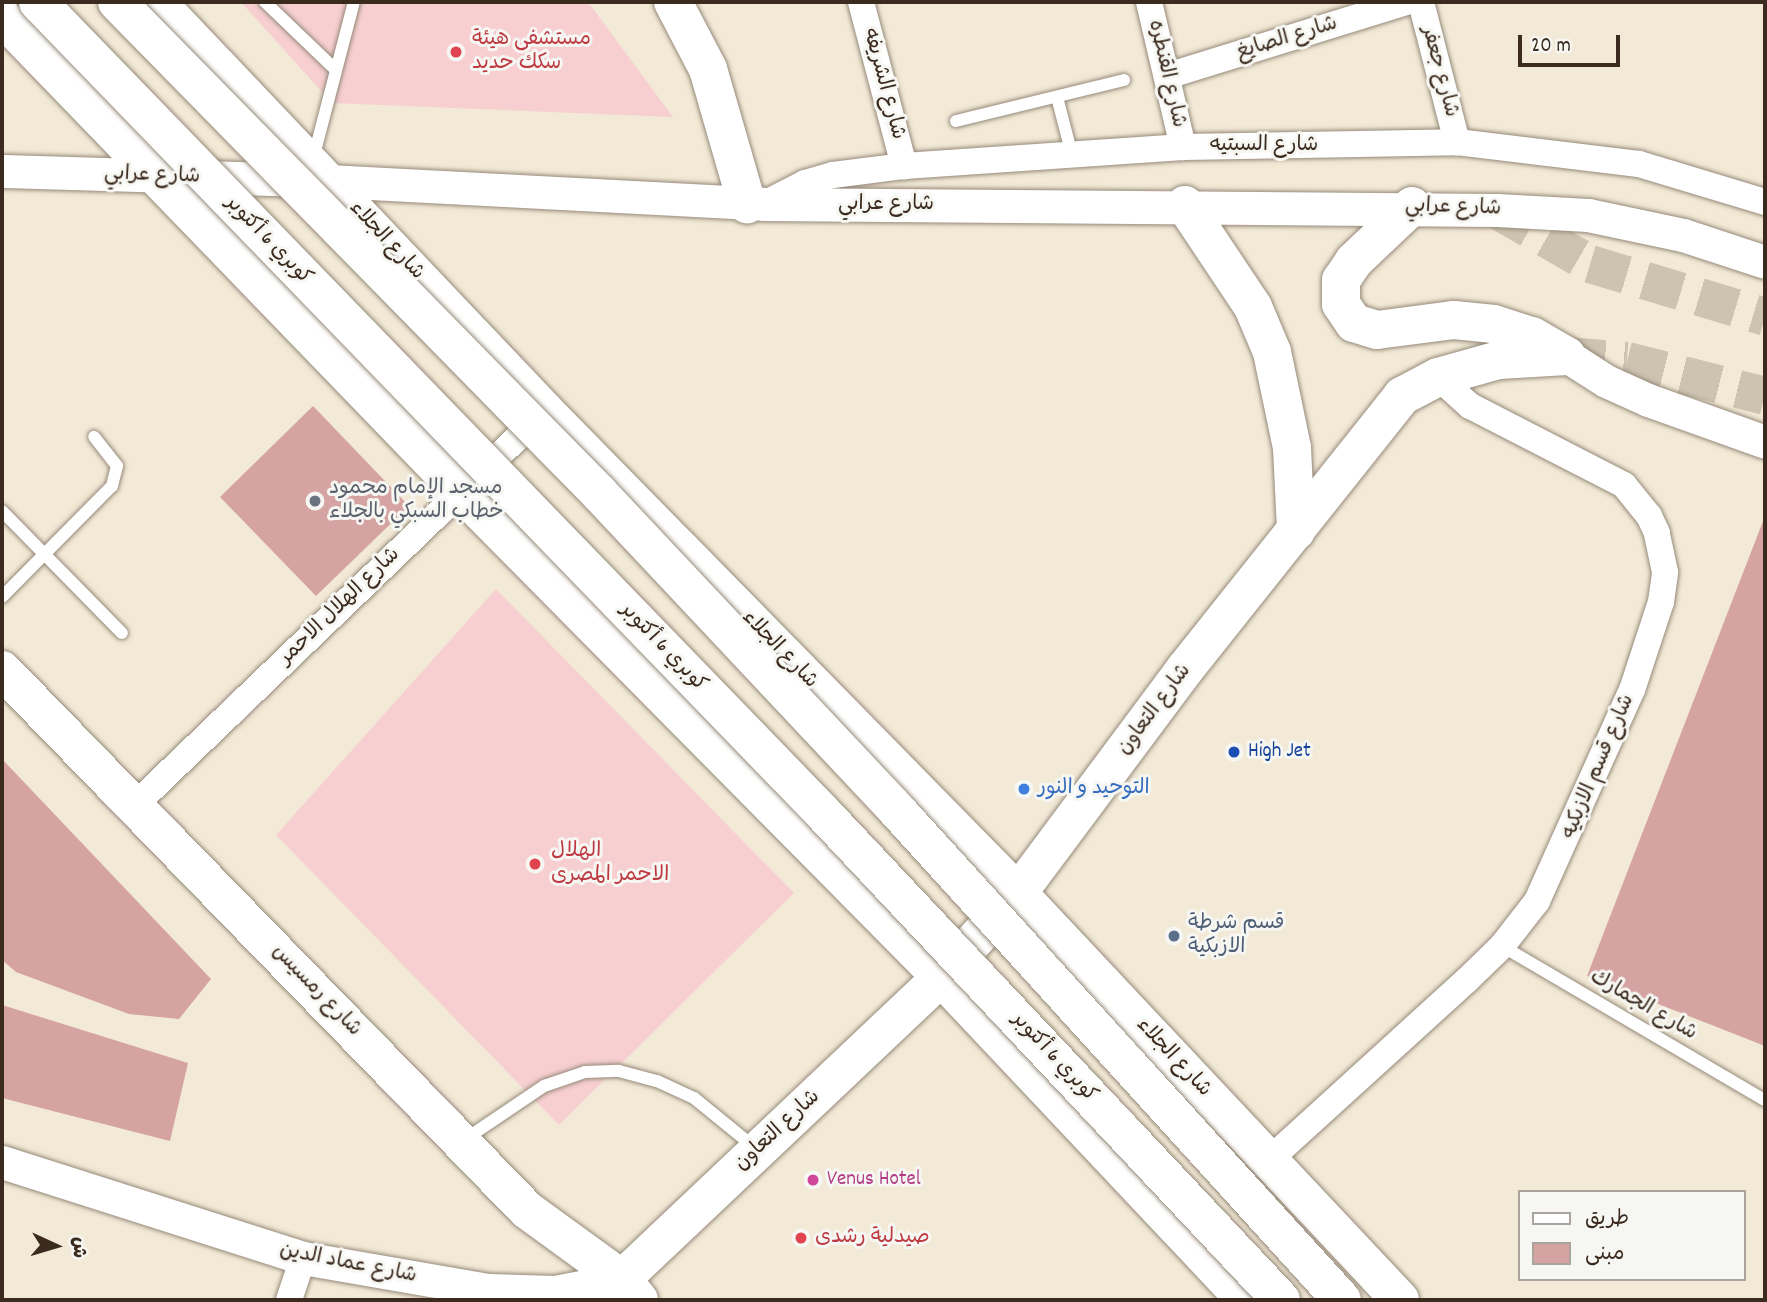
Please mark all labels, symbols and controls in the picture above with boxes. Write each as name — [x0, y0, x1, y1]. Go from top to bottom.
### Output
street label: شارع الصايغ — [1233, 12, 1341, 66]
street label: شارع القنطره — [1141, 18, 1191, 130]
scale bar — [1522, 21, 1624, 65]
street label: شارع جعفر — [1415, 24, 1463, 120]
street label: شارع الشريفه — [856, 26, 910, 142]
place label: مستشفى هيئة سكك حديد — [472, 27, 591, 77]
text: 20 m — [1531, 32, 1571, 62]
marker: مستشفى هيئة سكك حديد — [446, 42, 466, 62]
street label: شارع السبتيه — [1210, 133, 1318, 159]
street label: شارع عرابي — [103, 162, 201, 190]
street label: كوبري 6 أكتوبر — [219, 191, 317, 291]
street label: شارع عرابي — [838, 192, 934, 218]
street label: شارع عرابي — [1404, 194, 1502, 222]
street label: شارع الجلاء — [343, 196, 429, 286]
place label: مسجد الإمام محمود خطاب السبكي بالجلاء — [329, 476, 504, 526]
marker: مسجد الإمام محمود خطاب السبكي بالجلاء — [307, 493, 323, 509]
street label: شارع الهلال الاحمر — [274, 543, 406, 671]
street label: كوبري 6 أكتوبر — [614, 598, 712, 698]
street label: شارع الجلاء — [735, 606, 823, 694]
street label: شارع التعاون — [1113, 659, 1197, 761]
street label: شارع قسم الازبكيه — [1557, 691, 1641, 843]
place label: High Jet — [1248, 739, 1311, 765]
marker: High Jet — [1226, 744, 1242, 760]
place label: التوحيد و النور — [1038, 776, 1150, 802]
marker: التوحيد و النور — [1016, 781, 1032, 797]
place label: الهلال الاحمر المصرى — [551, 839, 669, 889]
marker: الهلال الاحمر المصرى — [525, 854, 545, 874]
place label: قسم شرطة الازبكية — [1188, 911, 1284, 961]
marker: قسم شرطة الازبكية — [1166, 928, 1182, 944]
street label: شارع رمسيس — [266, 940, 366, 1042]
street label: شارع الجمارك — [1585, 965, 1701, 1047]
street label: كوبري 6 أكتوبر — [1006, 1008, 1102, 1108]
street label: شارع الجلاء — [1130, 1013, 1216, 1103]
street label: شارع التعاون — [730, 1085, 826, 1177]
place label: Venus Hotel — [827, 1167, 921, 1193]
marker: Venus Hotel — [805, 1172, 821, 1188]
legend — [1518, 1190, 1746, 1281]
text: طريق — [1585, 1205, 1629, 1235]
north arrow — [21, 1211, 91, 1281]
place label: صيدلية رشدى — [815, 1225, 930, 1251]
marker: صيدلية رشدى — [793, 1230, 809, 1246]
text: ش — [63, 1236, 92, 1259]
street label: شارع عماد الدين — [277, 1238, 419, 1290]
text: مبنى — [1585, 1240, 1624, 1270]

